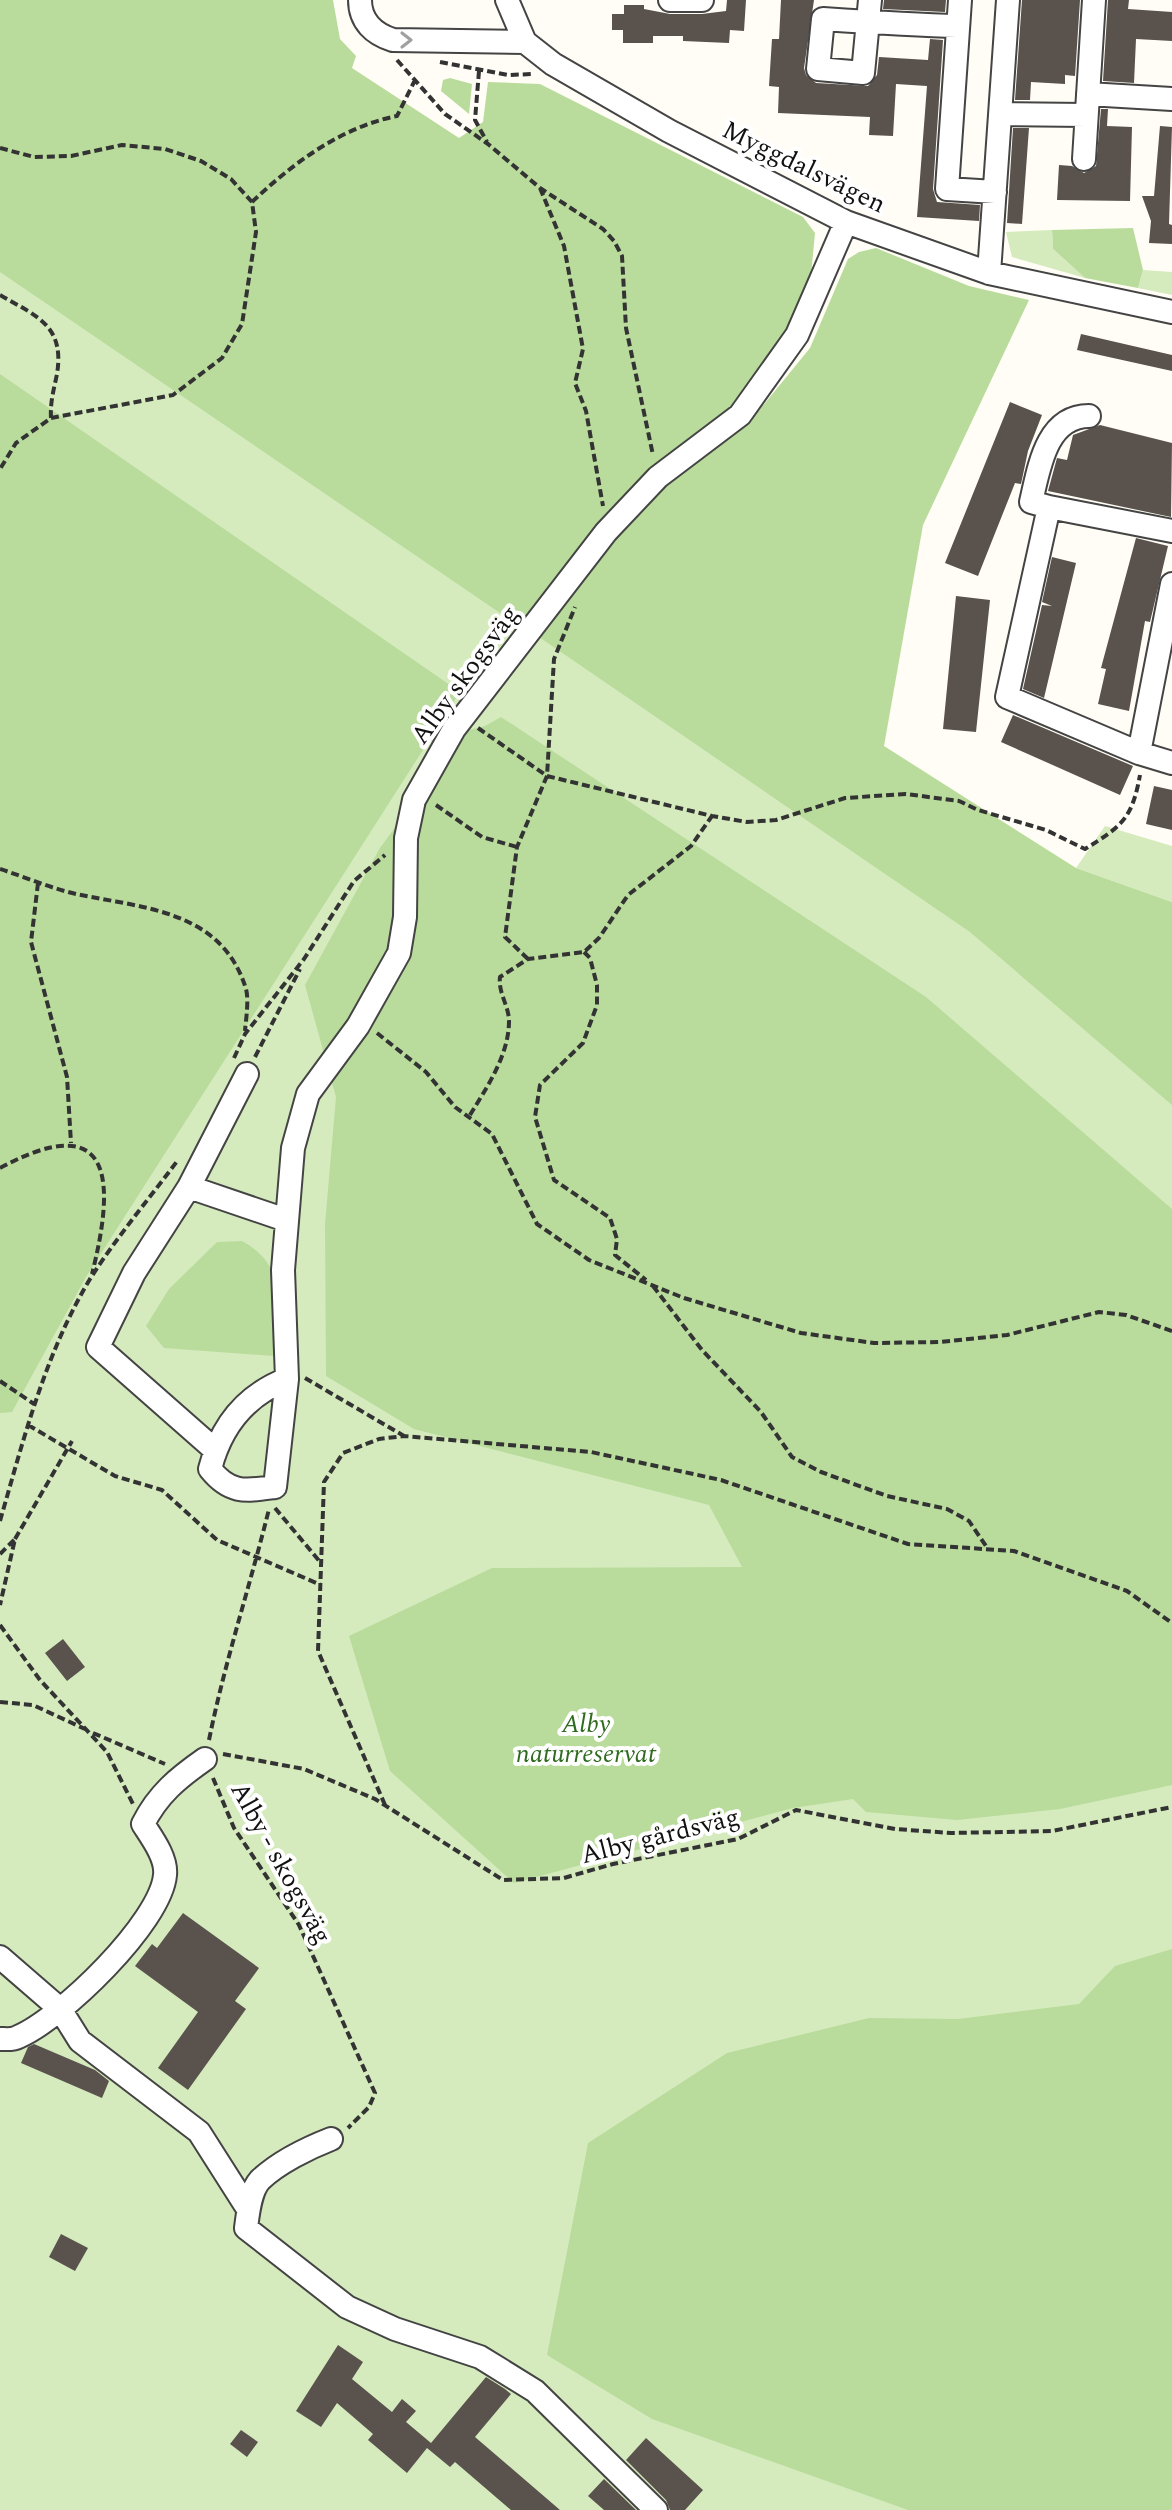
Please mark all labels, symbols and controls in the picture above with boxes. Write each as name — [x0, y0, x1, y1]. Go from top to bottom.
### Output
one-way arrow — [400, 31, 413, 49]
street label: Myggdalsvägen — [715, 110, 893, 224]
street label: Alby skogsväg — [401, 597, 529, 753]
park label: Alby naturreservat — [516, 1704, 657, 1774]
street label: Alby - skogsväg — [220, 1774, 342, 1952]
street label: Alby gårdsväg — [576, 1797, 744, 1875]

